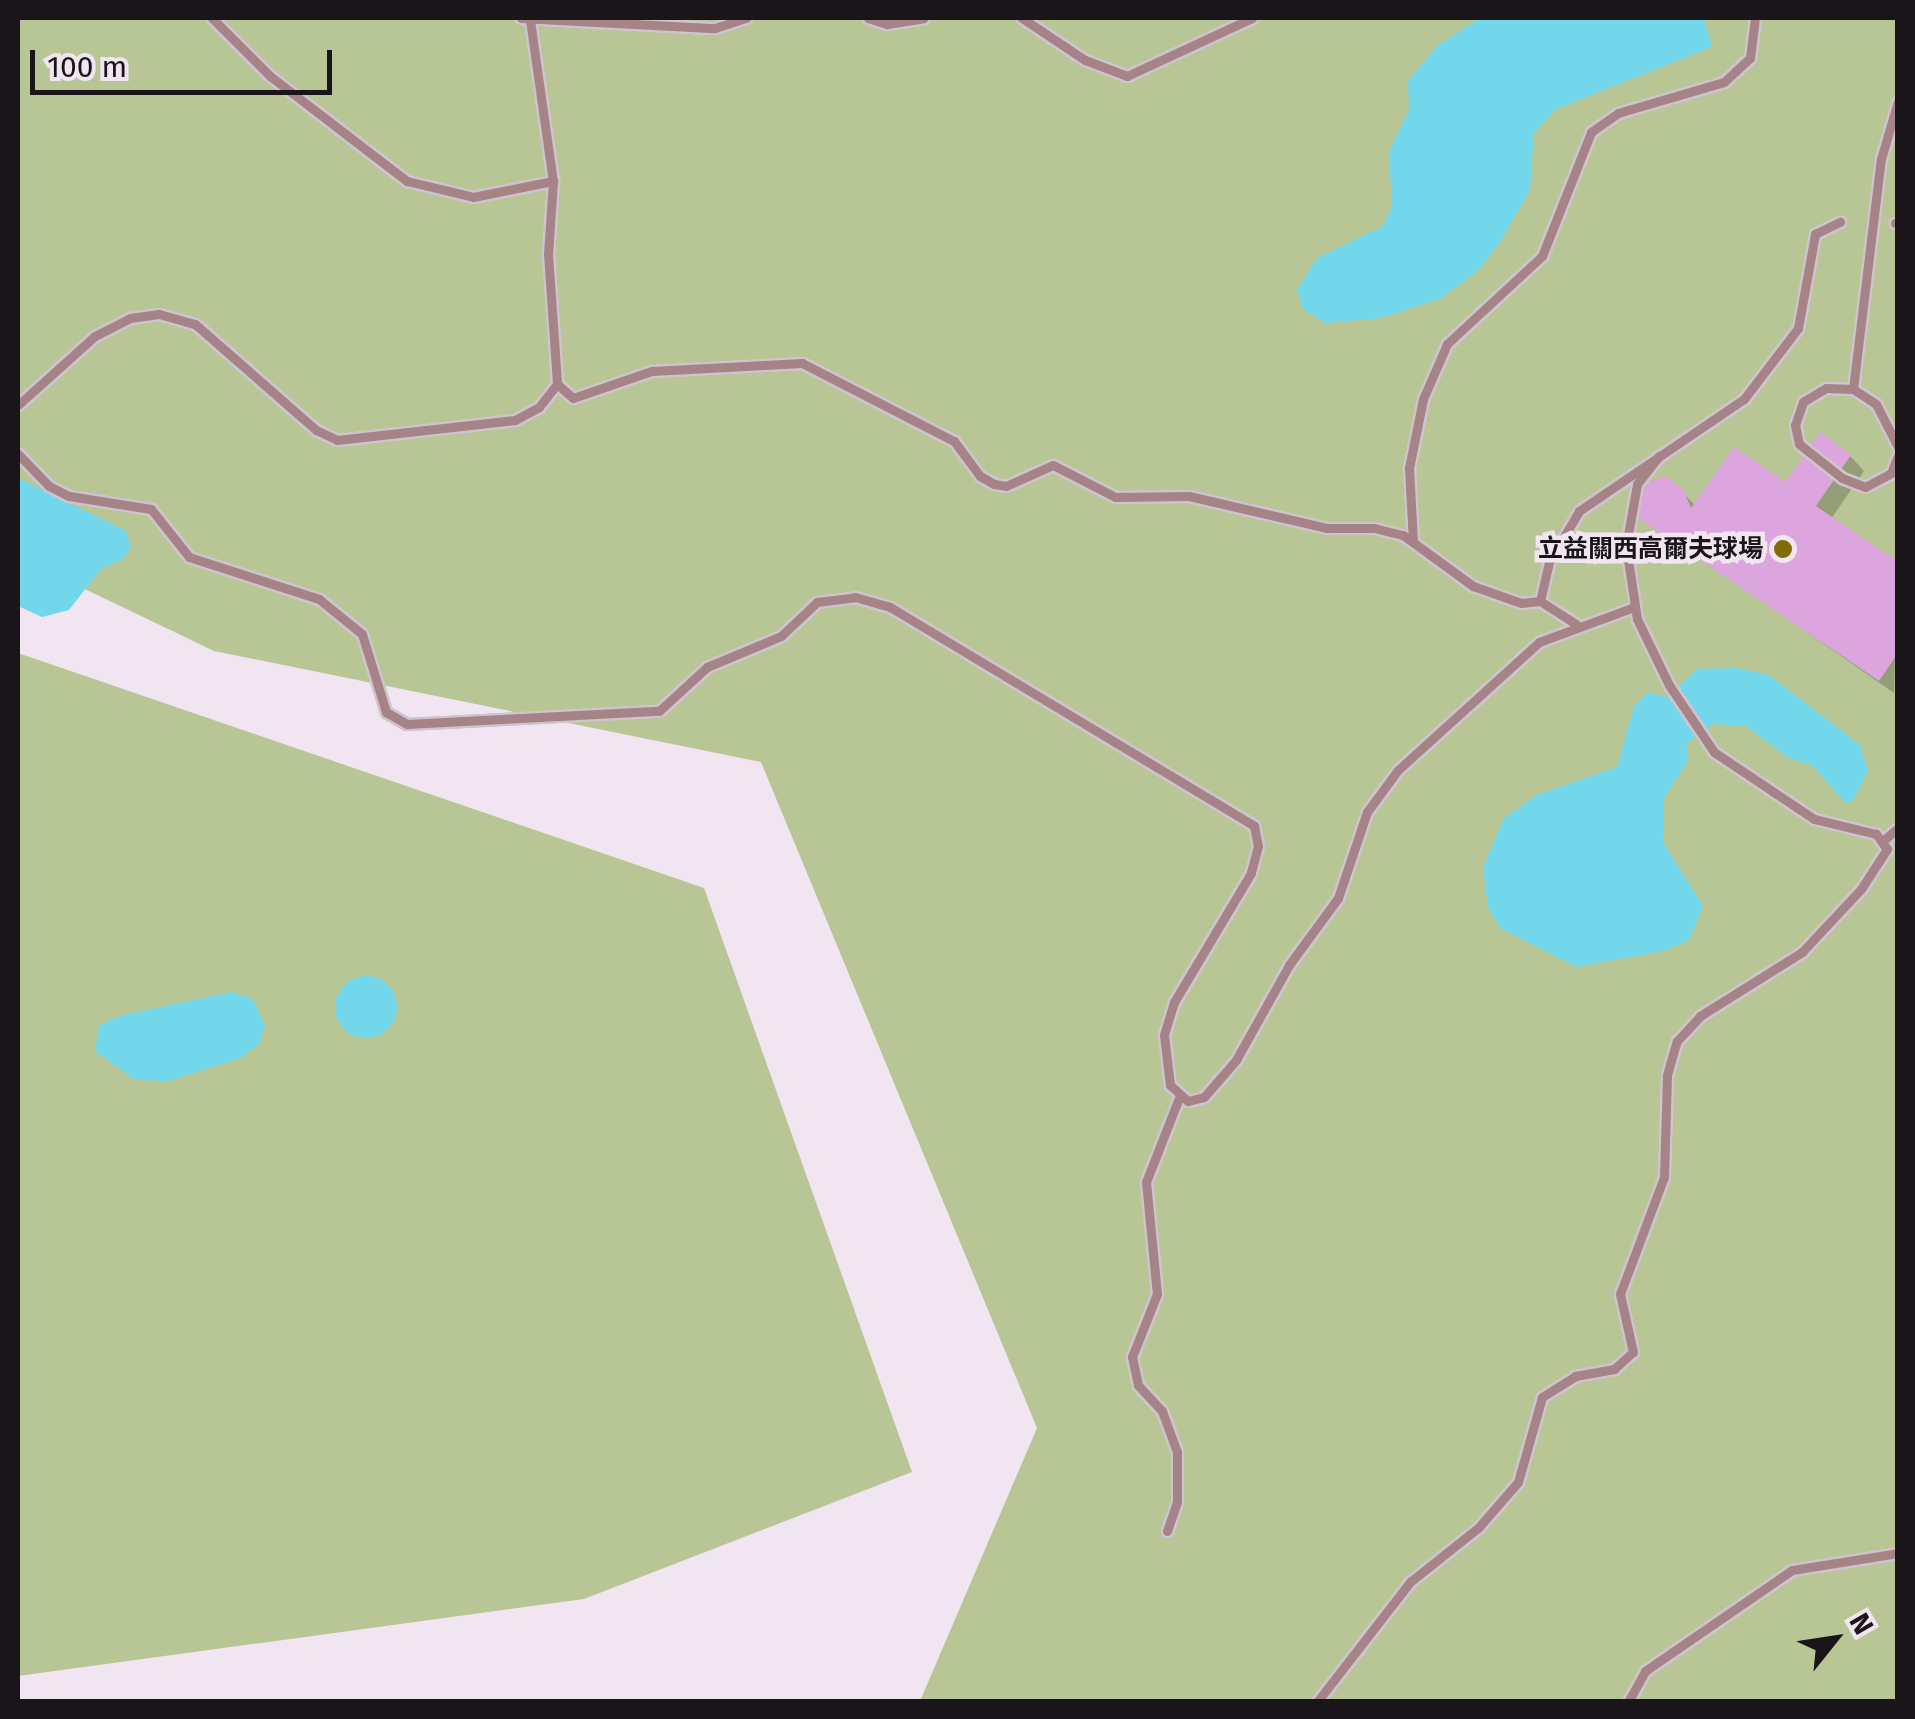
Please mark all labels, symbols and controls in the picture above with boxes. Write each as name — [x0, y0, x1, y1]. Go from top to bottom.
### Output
scale bar — [35, 30, 338, 92]
text: 100 m — [47, 49, 127, 85]
place label: 立益關西高爾夫球場 — [1538, 534, 1763, 564]
marker: 立益關西高爾夫球場 — [1772, 538, 1794, 560]
north arrow — [1785, 1589, 1885, 1689]
text: N — [1842, 1607, 1880, 1640]

